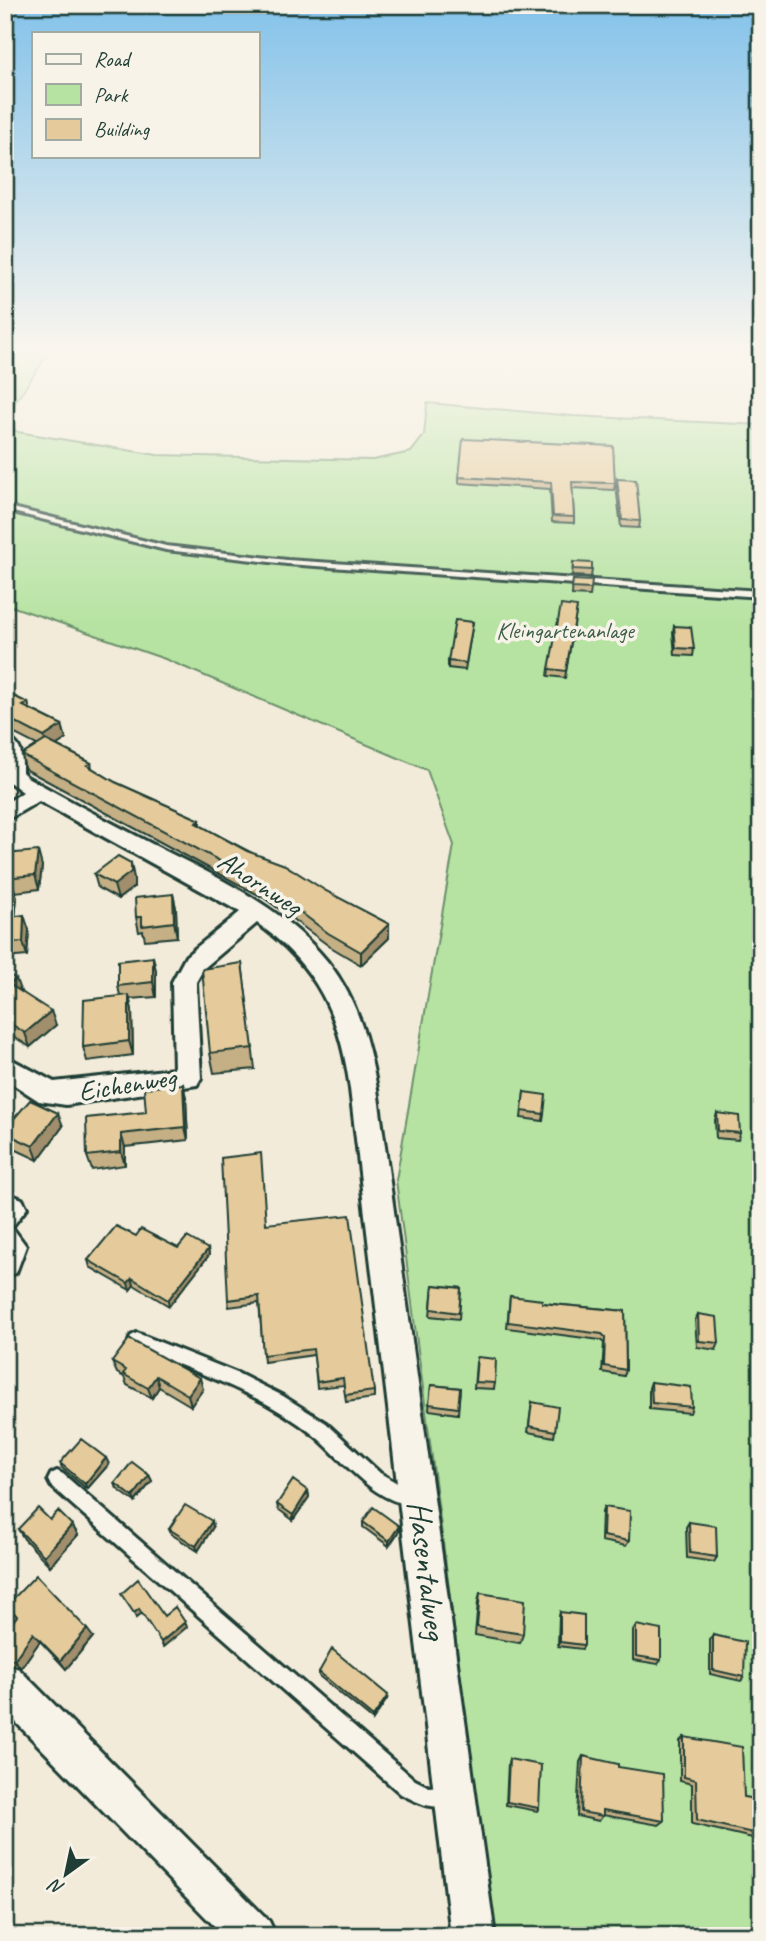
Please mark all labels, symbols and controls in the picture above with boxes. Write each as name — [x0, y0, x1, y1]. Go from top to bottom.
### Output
legend — [32, 32, 259, 158]
text: Road — [94, 46, 133, 72]
text: Park — [94, 82, 129, 108]
text: Building — [94, 116, 151, 142]
park label: Kleingartenanlage — [496, 616, 635, 645]
street label: Ahornweg — [211, 843, 310, 924]
street label: Eichenweg — [76, 1059, 180, 1109]
street label: Hasentalweg — [399, 1498, 458, 1644]
north arrow — [32, 1840, 102, 1910]
text: N — [43, 1872, 69, 1901]

